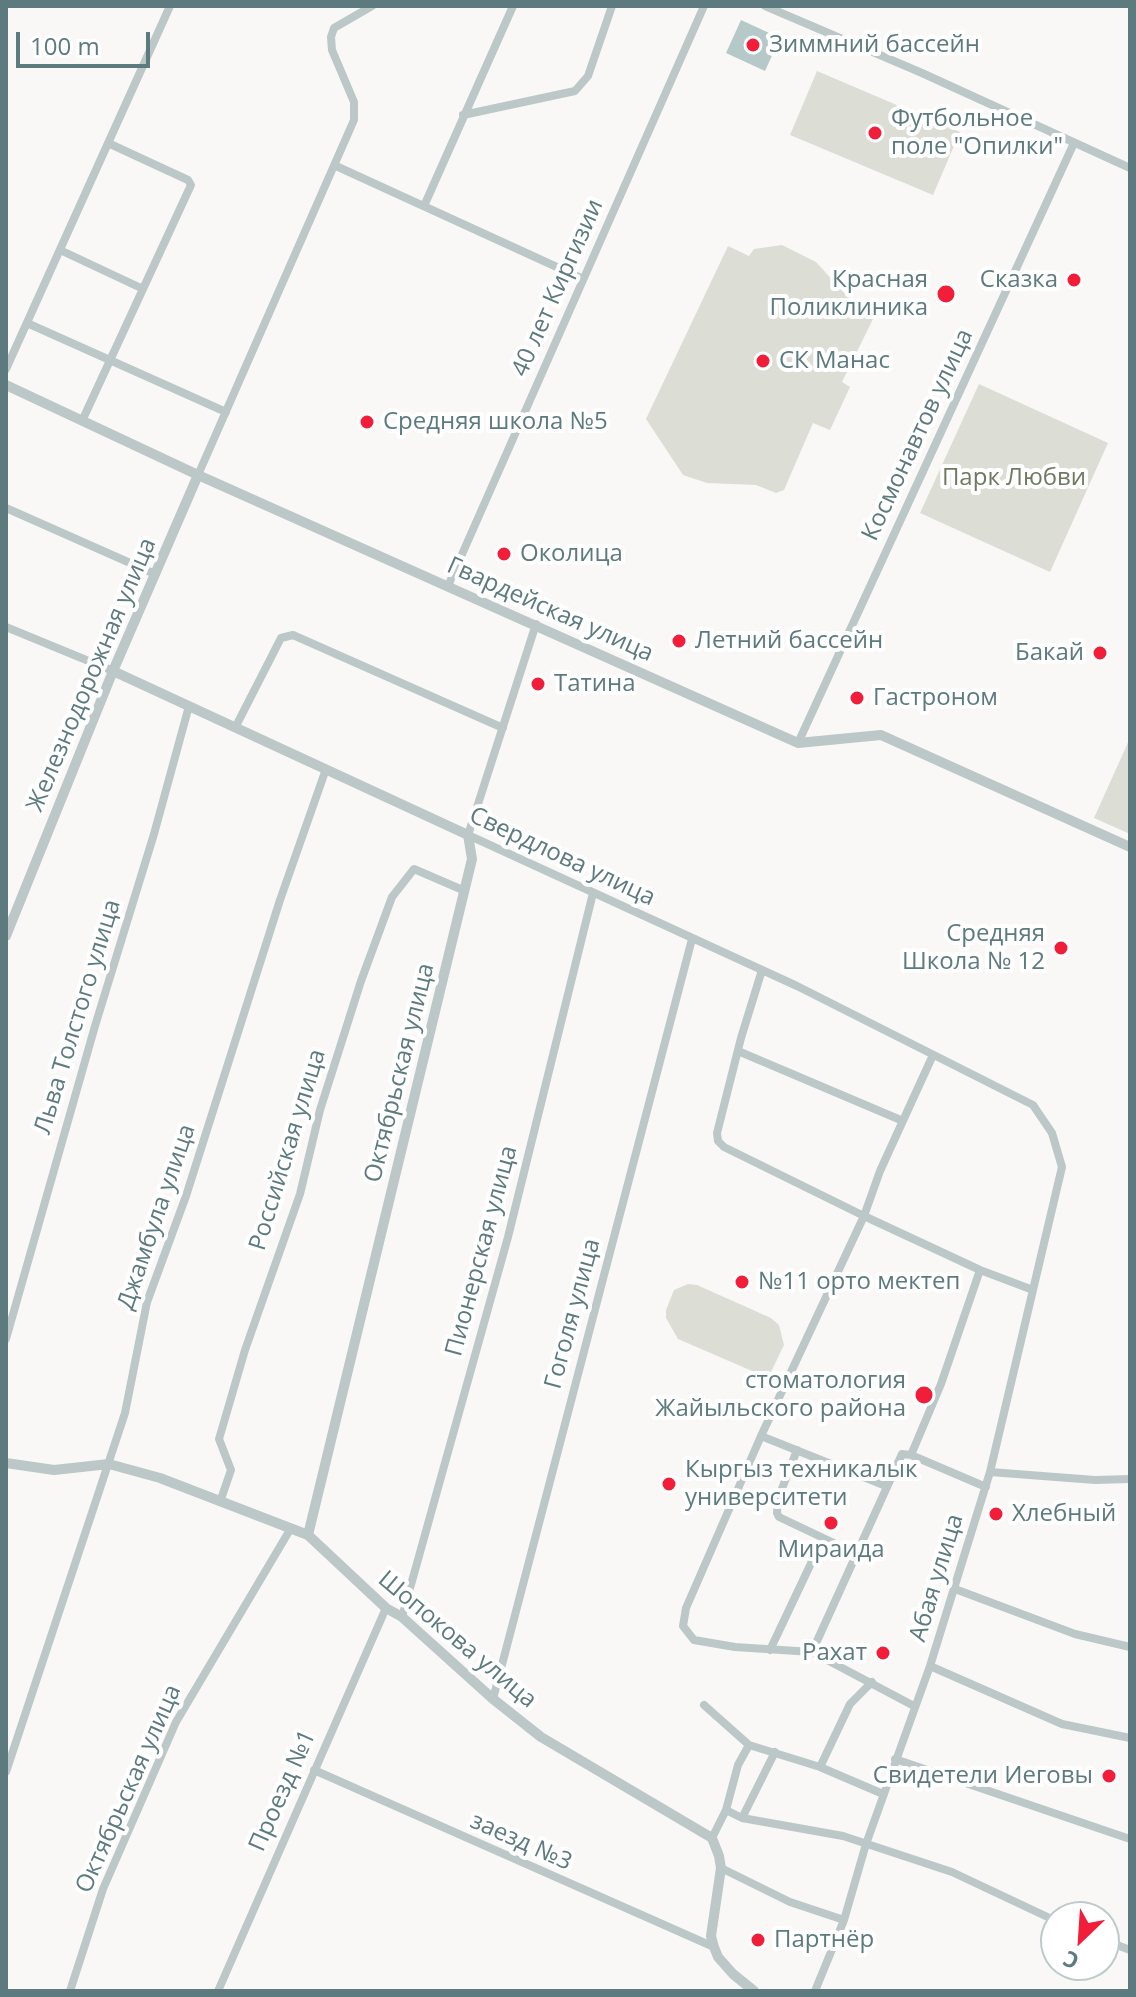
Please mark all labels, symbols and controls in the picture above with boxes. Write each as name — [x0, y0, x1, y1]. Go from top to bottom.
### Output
scale bar — [20, 16, 154, 66]
text: 100 m — [30, 29, 100, 62]
place label: Зиммний бассейн — [769, 31, 980, 59]
marker: Зиммний бассейн — [744, 36, 762, 54]
place label: Футбольное поле "Опилки" — [891, 105, 1063, 161]
marker: Футбольное поле "Опилки" — [866, 124, 884, 142]
street label: 40 лет Киргизии — [506, 195, 610, 381]
place label: Красная Поликлиника — [770, 266, 928, 322]
place label: Сказка — [980, 266, 1058, 294]
marker: Сказка — [1065, 271, 1083, 289]
marker: Красная Поликлиника — [935, 283, 957, 305]
street label: Космонавтов улица — [856, 325, 980, 545]
place label: СК Манас — [779, 347, 890, 375]
marker: СК Манас — [754, 352, 772, 370]
place label: Средняя школа №5 — [383, 408, 608, 436]
marker: Средняя школа №5 — [358, 413, 376, 431]
park label: Парк Любви — [942, 464, 1086, 492]
street label: Железнодорожная улица — [21, 534, 163, 816]
place label: Околица — [520, 540, 623, 568]
marker: Околица — [495, 545, 513, 563]
street label: Гвардейская улица — [442, 552, 658, 668]
place label: Летний бассейн — [695, 627, 883, 655]
marker: Летний бассейн — [670, 632, 688, 650]
place label: Бакай — [1015, 639, 1084, 667]
marker: Бакай — [1091, 644, 1109, 662]
place label: Татина — [554, 670, 636, 698]
marker: Татина — [529, 675, 547, 693]
place label: Гастроном — [873, 684, 998, 712]
marker: Гастроном — [848, 689, 866, 707]
street label: Свердлова улица — [464, 801, 660, 913]
street label: Льва Толстого улица — [29, 896, 127, 1138]
place label: Средняя Школа № 12 — [902, 920, 1045, 976]
marker: Средняя Школа № 12 — [1052, 939, 1070, 957]
street label: Октябрьская улица — [359, 960, 441, 1186]
street label: Российская улица — [244, 1046, 332, 1254]
street label: Джамбула улица — [112, 1121, 202, 1313]
street label: Пионерская улица — [440, 1143, 524, 1359]
street label: Гоголя улица — [539, 1236, 607, 1392]
place label: №11 орто мектеп — [758, 1268, 960, 1296]
marker: №11 орто мектеп — [733, 1273, 751, 1291]
place label: стоматология Жайыльского района — [655, 1367, 906, 1423]
marker: стоматология Жайыльского района — [913, 1384, 935, 1406]
place label: Кыргыз техникалык университети — [685, 1456, 917, 1512]
marker: Кыргыз техникалык университети — [660, 1475, 678, 1493]
place label: Хлебный — [1012, 1500, 1116, 1528]
marker: Хлебный — [987, 1505, 1005, 1523]
street label: Абая улица — [904, 1511, 970, 1645]
marker: Мираида — [822, 1514, 840, 1532]
place label: Мираида — [777, 1536, 885, 1564]
street label: Шопокова улица — [372, 1565, 542, 1715]
place label: Рахат — [802, 1639, 867, 1667]
marker: Рахат — [874, 1644, 892, 1662]
street label: Октябрьская улица — [70, 1680, 188, 1898]
street label: Проезд №1 — [243, 1726, 323, 1856]
place label: Свидетели Иеговы — [873, 1762, 1093, 1790]
marker: Свидетели Иеговы — [1100, 1767, 1118, 1785]
street label: заезд №3 — [466, 1807, 576, 1877]
north arrow — [1040, 1901, 1120, 1981]
place label: Партнёр — [774, 1926, 874, 1954]
marker: Партнёр — [749, 1931, 767, 1949]
text: С — [1058, 1944, 1083, 1977]

